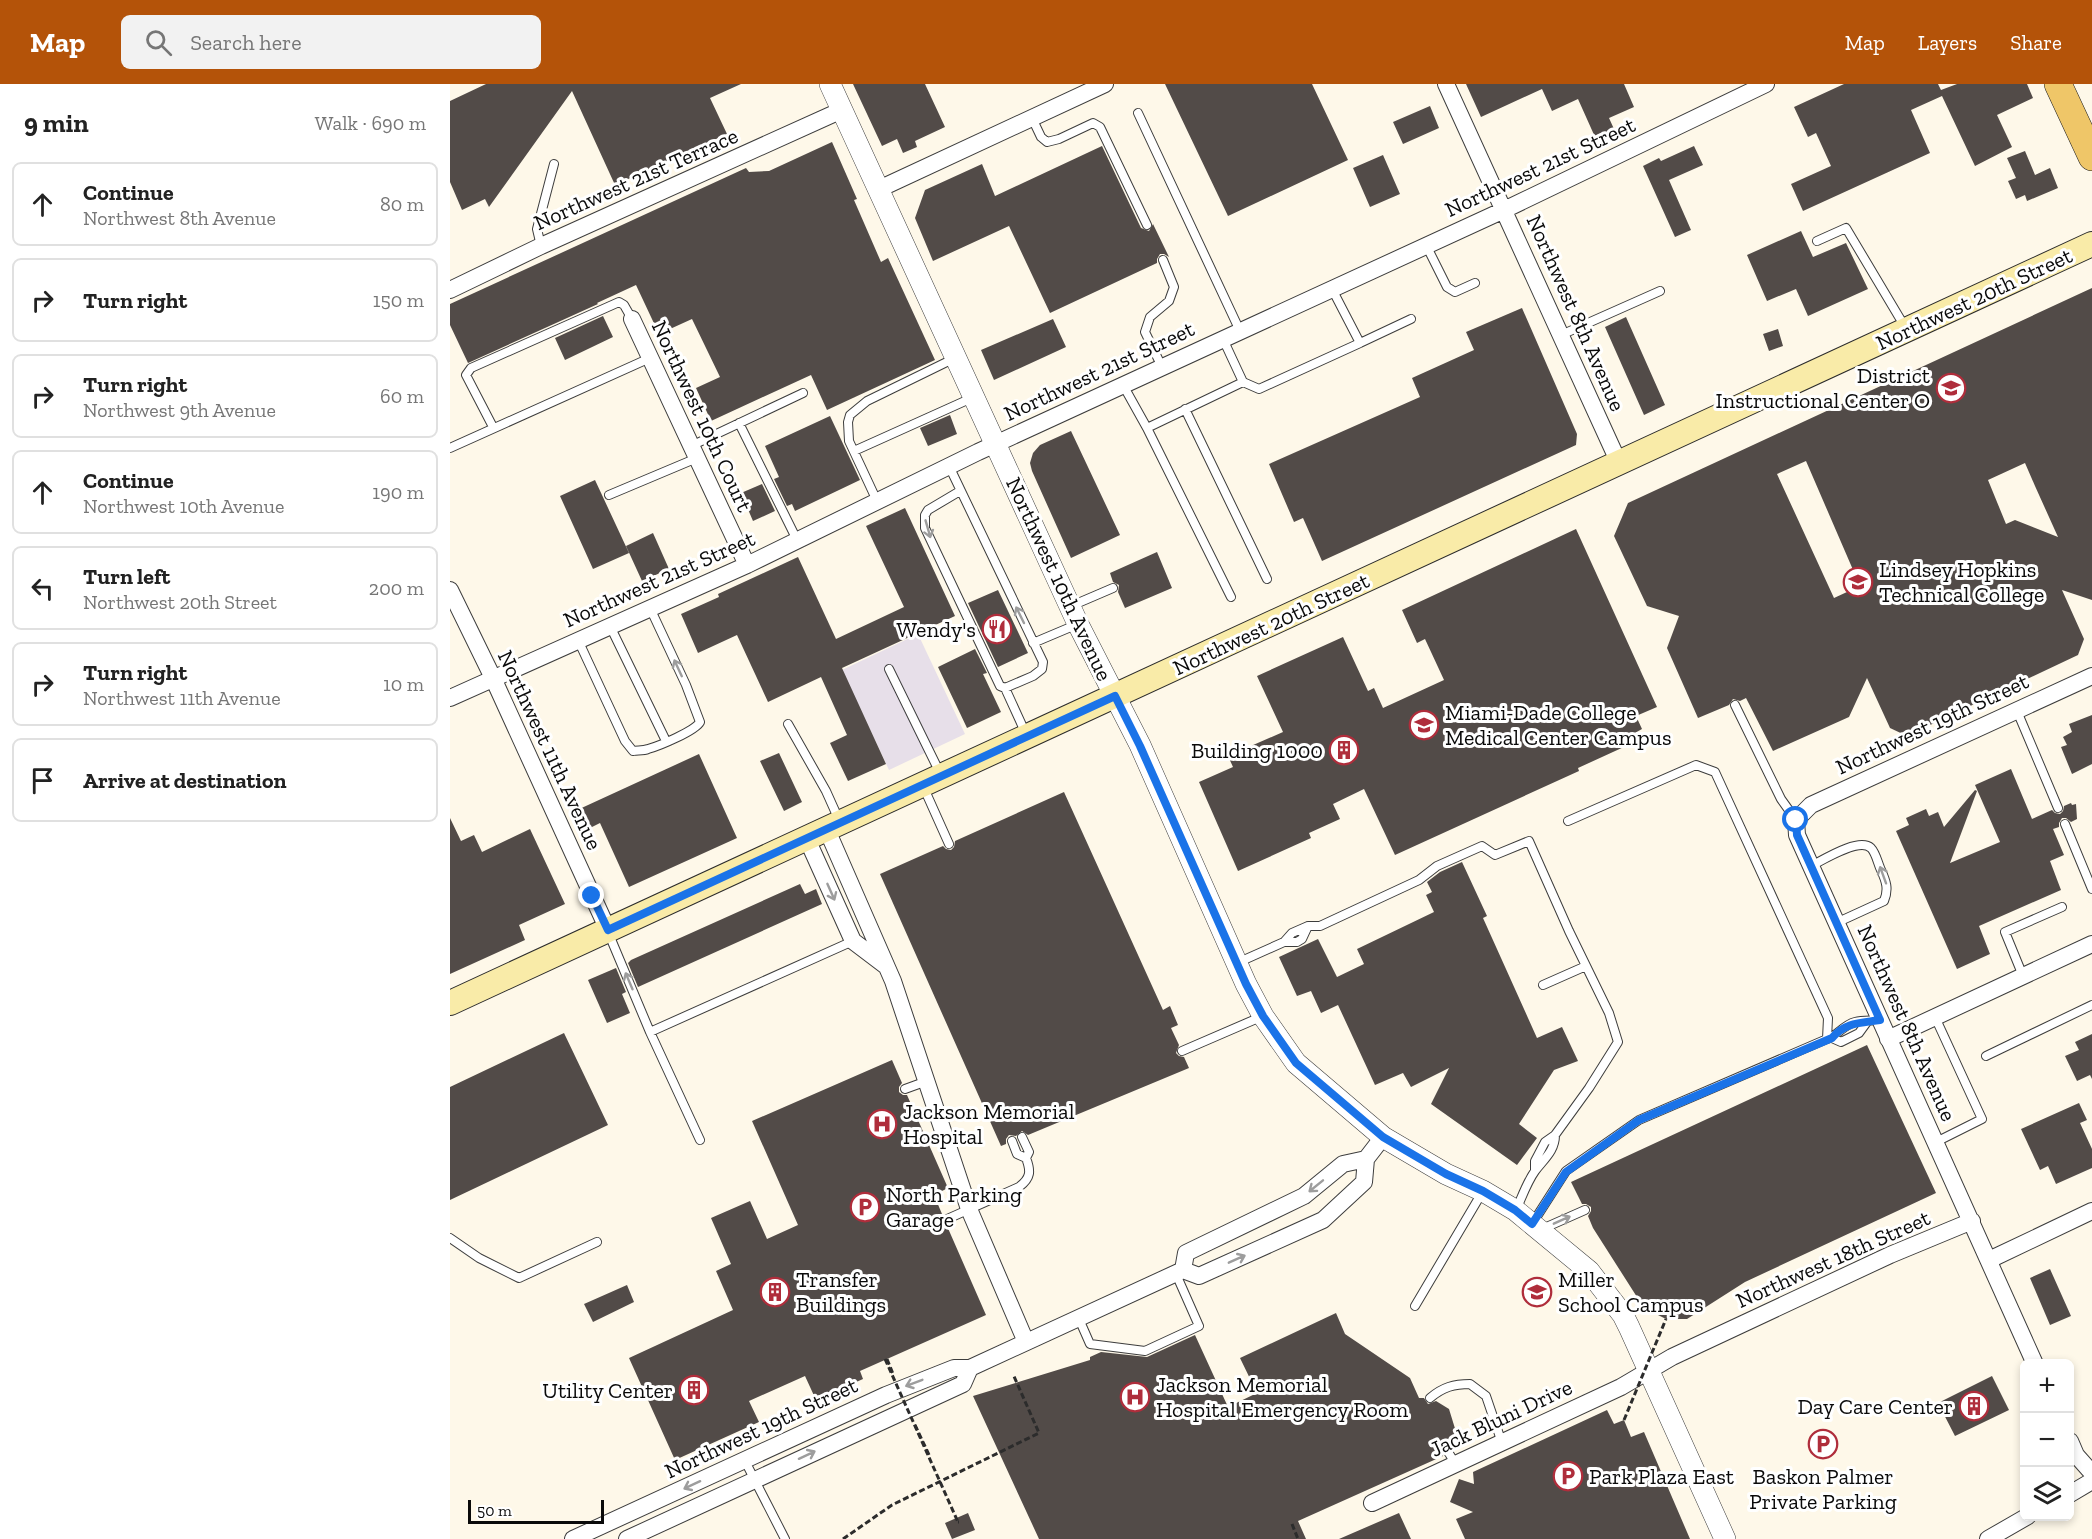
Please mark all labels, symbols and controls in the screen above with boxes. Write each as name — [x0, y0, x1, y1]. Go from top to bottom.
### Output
search box — [121, 15, 541, 69]
text: Map — [30, 26, 85, 59]
icon: search — [142, 26, 175, 59]
text: Search here — [190, 29, 302, 56]
text: Map — [1845, 30, 1885, 55]
text: Layers — [1918, 30, 1977, 55]
text: Share — [2010, 30, 2062, 55]
text: 9 min — [24, 107, 89, 139]
text: Walk · 690 m — [315, 111, 426, 135]
street label: Northwest 21st Street — [1441, 111, 1640, 223]
street label: Northwest 21st Terrace — [530, 122, 742, 236]
text: Continue — [83, 179, 174, 206]
icon: ahead — [26, 188, 59, 221]
text: 80 m — [380, 192, 424, 216]
text: Northwest 8th Avenue — [83, 206, 276, 230]
street label: Northwest 8th Avenue — [1521, 211, 1631, 415]
street label: Northwest 20th Street — [1872, 241, 2077, 356]
icon: right — [26, 284, 59, 317]
text: Turn right — [83, 287, 187, 314]
text: 150 m — [373, 288, 424, 312]
street label: Northwest 21st Street — [1000, 315, 1199, 427]
street label: Northwest 10th Court — [646, 316, 758, 517]
place label: District Instructional Center O — [1715, 362, 1931, 414]
text: Turn right — [83, 371, 187, 398]
school or university icon: District Instructional Center O — [1935, 372, 1967, 404]
icon: right — [26, 380, 59, 413]
text: 60 m — [380, 384, 424, 408]
text: Northwest 9th Avenue — [83, 398, 276, 422]
text: Continue — [83, 467, 174, 494]
street label: Northwest 10th Avenue — [1000, 473, 1118, 685]
icon: ahead — [26, 476, 59, 509]
text: 190 m — [372, 480, 424, 504]
text: Northwest 10th Avenue — [83, 494, 284, 518]
one-way arrow — [922, 519, 934, 538]
street label: Northwest 21st Street — [559, 524, 760, 633]
place label: Lindsey Hopkins Technical College — [1879, 556, 2044, 608]
text: Turn left — [83, 563, 170, 590]
street label: Northwest 20th Street — [1169, 566, 1374, 681]
school or university icon: Lindsey Hopkins Technical College — [1842, 566, 1874, 598]
icon: left — [26, 572, 59, 605]
text: 200 m — [369, 576, 424, 600]
text: Northwest 20th Street — [83, 590, 277, 614]
one-way arrow — [1013, 607, 1025, 625]
restaurant icon: Wendy's — [981, 613, 1013, 645]
place label: Wendy's — [897, 616, 976, 643]
street label: Northwest 11th Avenue — [492, 646, 608, 854]
text: Turn right — [83, 659, 187, 686]
one-way arrow — [671, 659, 683, 677]
street label: Northwest 19th Street — [1831, 667, 2033, 780]
icon: right — [26, 668, 59, 701]
text: 10 m — [383, 672, 424, 696]
text: Northwest 11th Avenue — [83, 686, 281, 710]
place label: Miami-Dade College Medical Center Campus — [1445, 699, 1672, 751]
school or university icon: Miami-Dade College Medical Center Campus — [1408, 709, 1440, 741]
building icon: Building 1000 — [1328, 734, 1360, 766]
place label: Building 1000 — [1191, 737, 1323, 764]
icon: arrive — [26, 764, 59, 797]
text: Arrive at destination — [83, 767, 286, 794]
route start — [1782, 806, 1808, 832]
one-way arrow — [1876, 867, 1887, 885]
route end — [578, 882, 604, 908]
one-way arrow — [826, 883, 838, 901]
street label: Northwest 8th Avenue — [1852, 921, 1962, 1125]
one-way arrow — [623, 972, 634, 991]
place label: Jackson Memorial Hospital — [903, 1098, 1075, 1150]
hospital icon: Jackson Memorial Hospital — [866, 1108, 898, 1140]
one-way arrow — [1308, 1180, 1324, 1193]
place label: North Parking Garage — [886, 1181, 1022, 1233]
parking icon: North Parking Garage — [849, 1191, 881, 1223]
street label: Northwest 18th Street — [1732, 1204, 1935, 1314]
one-way arrow — [1552, 1214, 1570, 1225]
one-way arrow — [1227, 1253, 1245, 1265]
place label: Transfer Buildings — [796, 1266, 886, 1318]
place label: Miller School Campus — [1558, 1266, 1704, 1318]
building icon: Transfer Buildings — [759, 1276, 791, 1308]
school or university icon: Miller School Campus — [1521, 1276, 1553, 1308]
map controls — [2020, 1359, 2074, 1521]
button: + — [2020, 1359, 2074, 1413]
street label: Northwest 19th Street — [660, 1371, 862, 1484]
place label: Jackson Memorial Hospital Emergency Room — [1156, 1371, 1408, 1423]
street label: Jack Bluni Drive — [1426, 1373, 1576, 1463]
building icon: Utility Center — [678, 1374, 710, 1406]
place label: Utility Center — [542, 1377, 673, 1404]
one-way arrow — [905, 1379, 924, 1390]
hospital icon: Jackson Memorial Hospital Emergency Room — [1119, 1381, 1151, 1413]
building icon: Day Care Center — [1958, 1390, 1990, 1422]
place label: Day Care Center — [1797, 1393, 1953, 1420]
button: − — [2020, 1413, 2074, 1467]
parking icon: Baskon Palmer Private Parking — [1807, 1428, 1839, 1460]
one-way arrow — [798, 1448, 816, 1460]
parking icon: Park Plaza East — [1552, 1460, 1584, 1492]
place label: Park Plaza East — [1589, 1463, 1735, 1490]
place label: Baskon Palmer Private Parking — [1749, 1463, 1897, 1515]
button: layers — [2020, 1467, 2074, 1521]
one-way arrow — [684, 1479, 702, 1491]
scale bar — [468, 1497, 604, 1524]
text: 50 m — [477, 1501, 512, 1520]

